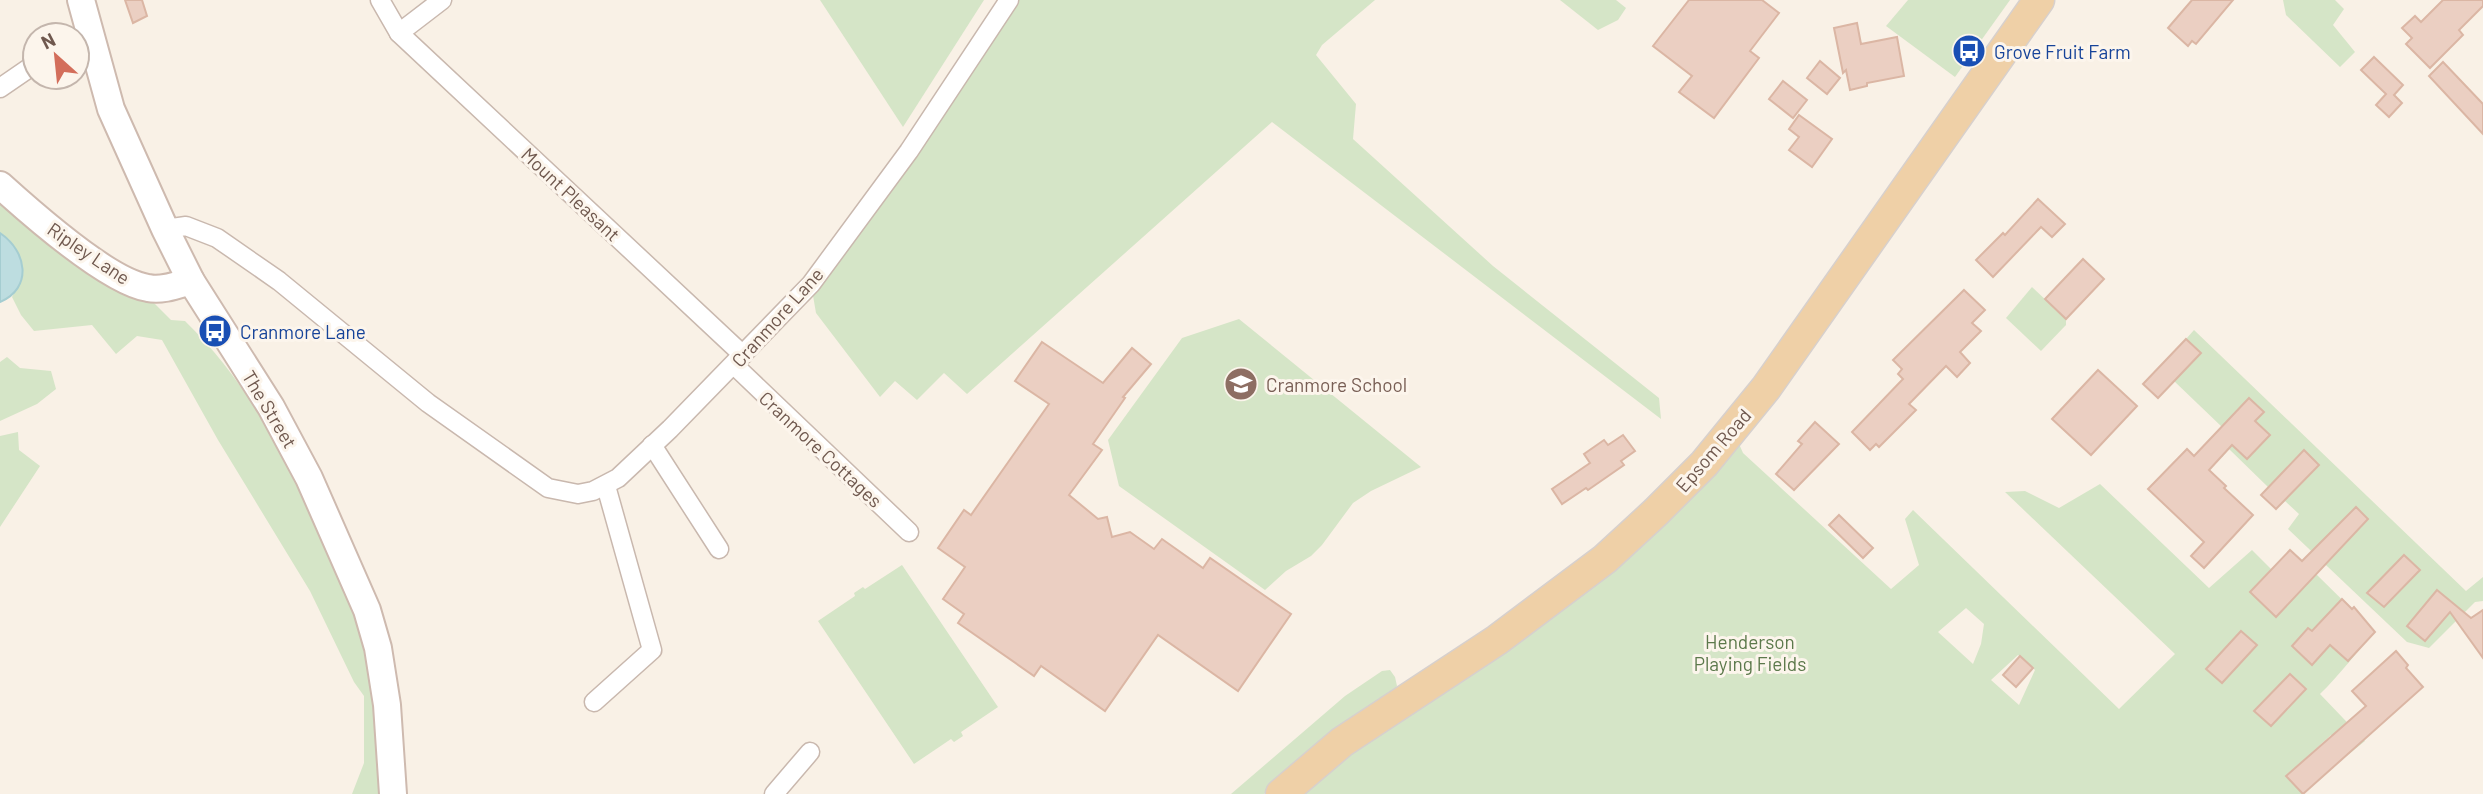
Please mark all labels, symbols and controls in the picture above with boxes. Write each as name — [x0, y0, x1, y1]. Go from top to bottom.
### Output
north arrow — [21, 21, 91, 91]
text: N — [37, 27, 59, 54]
bus stop icon: Grove Fruit Farm — [1950, 32, 1988, 70]
place label: Grove Fruit Farm — [1994, 40, 2131, 63]
street label: Mount Pleasant — [517, 142, 625, 246]
street label: Ripley Lane — [43, 217, 135, 289]
street label: Cranmore Lane — [726, 263, 828, 371]
bus stop icon: Cranmore Lane — [196, 312, 234, 350]
place label: Cranmore Lane — [240, 320, 366, 343]
school or university icon: Cranmore School — [1222, 365, 1260, 403]
street label: The Street — [238, 366, 302, 452]
place label: Cranmore School — [1266, 373, 1407, 396]
street label: Cranmore Cottages — [755, 386, 887, 512]
street label: Epsom Road — [1671, 404, 1755, 496]
park label: Henderson Playing Fields — [1694, 630, 1806, 675]

